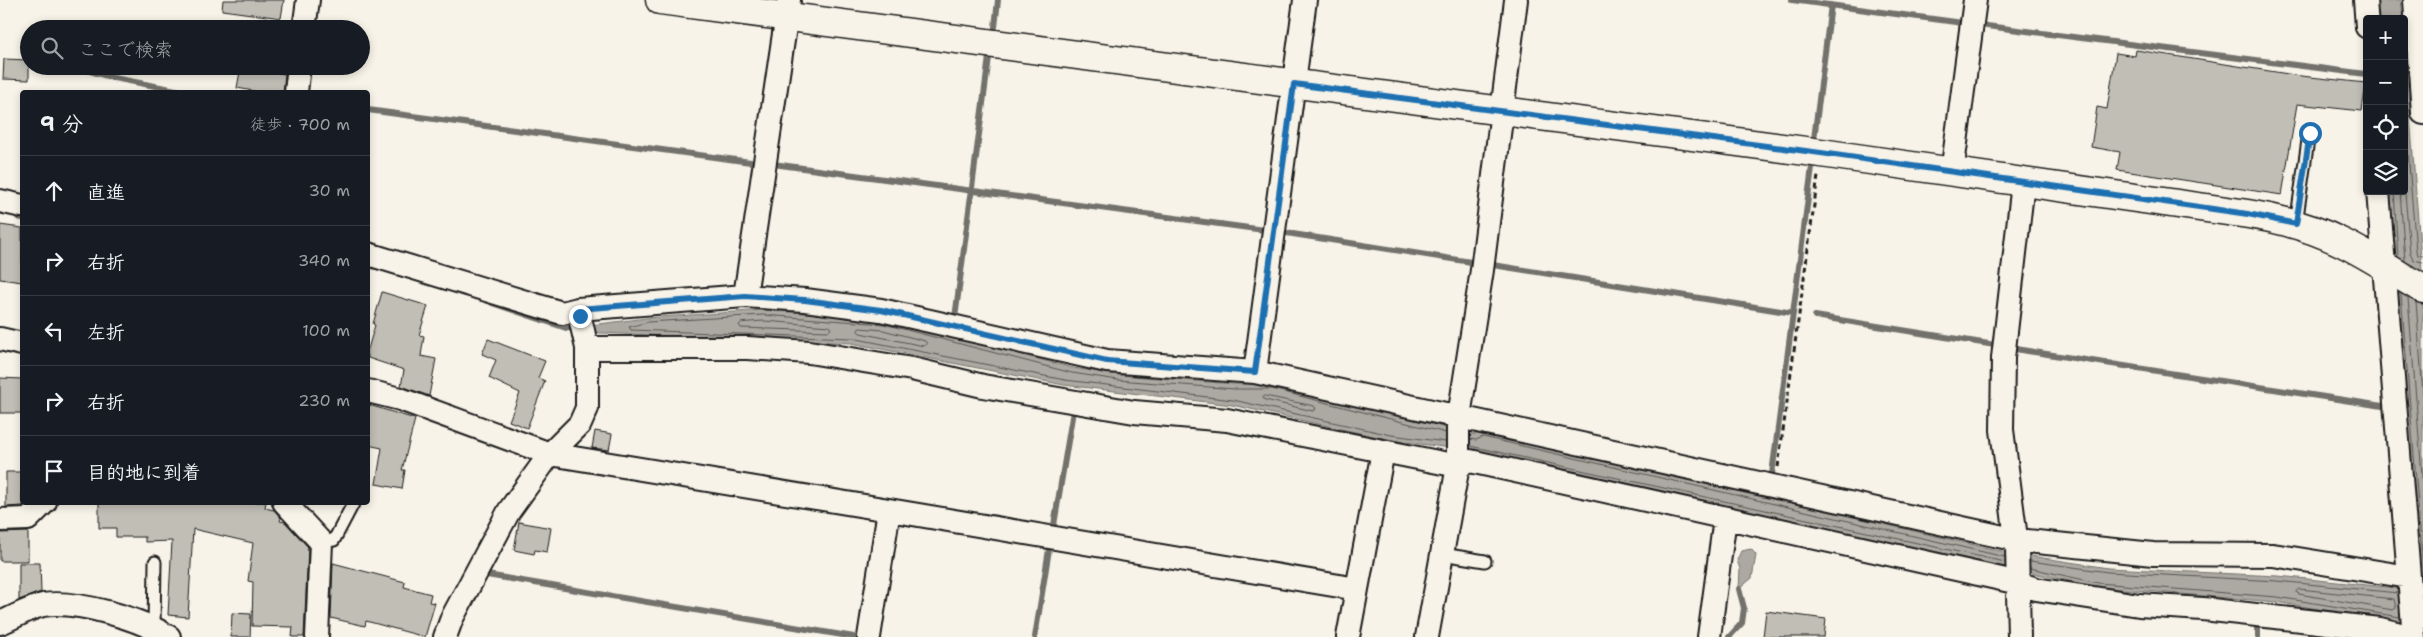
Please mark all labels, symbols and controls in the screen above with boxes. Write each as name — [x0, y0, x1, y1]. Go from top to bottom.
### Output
map controls — [2363, 15, 2408, 195]
button: + — [2363, 15, 2408, 60]
search box — [20, 20, 370, 75]
icon: search — [38, 34, 66, 62]
text: ここで検索 — [78, 37, 173, 62]
button: − — [2363, 60, 2408, 105]
button: locate — [2363, 105, 2408, 150]
text: 9 分 — [40, 110, 83, 138]
text: 徒歩 · 700 m — [250, 114, 350, 135]
route start — [2299, 122, 2322, 145]
button: layers — [2363, 150, 2408, 195]
icon: ahead — [40, 177, 68, 205]
text: 直進 — [87, 180, 125, 205]
text: 30 m — [309, 180, 350, 201]
icon: right — [40, 247, 68, 275]
text: 右折 — [87, 250, 125, 275]
text: 340 m — [298, 250, 350, 271]
route end — [569, 305, 592, 328]
icon: left — [40, 317, 68, 345]
text: 左折 — [87, 320, 125, 345]
text: 100 m — [302, 320, 350, 341]
icon: right — [40, 387, 68, 415]
text: 右折 — [87, 390, 125, 415]
text: 230 m — [298, 390, 350, 411]
icon: arrive — [40, 457, 68, 485]
text: 目的地に到着 — [87, 460, 201, 485]

